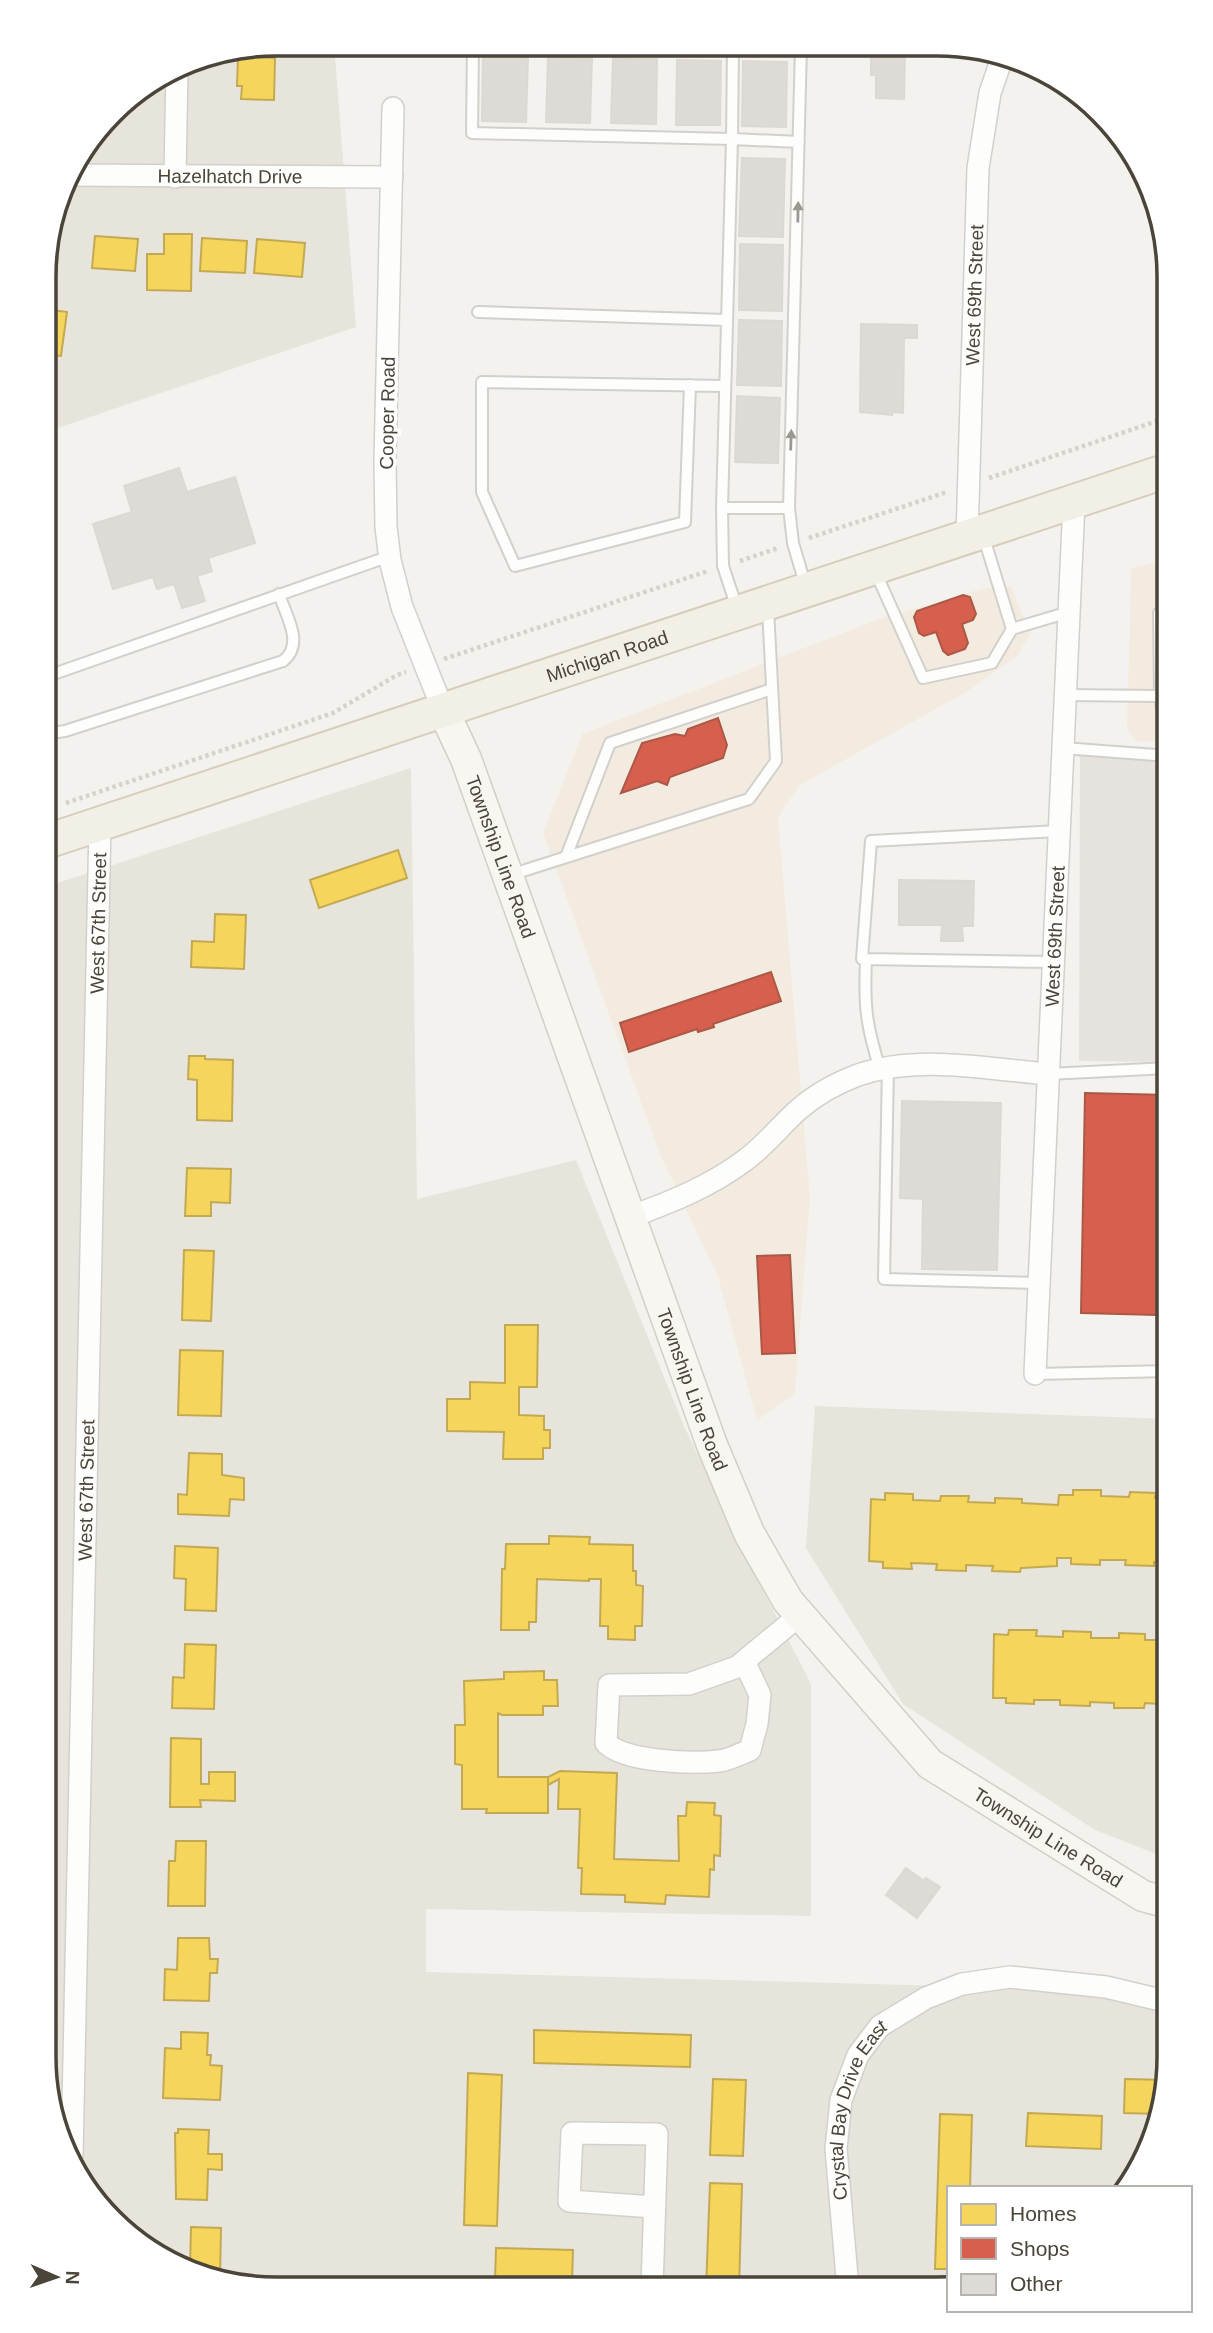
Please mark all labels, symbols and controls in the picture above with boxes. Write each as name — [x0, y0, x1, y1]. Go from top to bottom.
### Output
street label: Hazelhatch Drive — [158, 166, 302, 187]
one-way arrow — [792, 201, 804, 223]
street label: West 69th Street — [962, 223, 987, 366]
street label: Cooper Road — [376, 356, 399, 470]
one-way arrow — [785, 429, 797, 451]
street label: Michigan Road — [544, 627, 671, 686]
street label: Township Line Road — [462, 773, 539, 941]
street label: West 67th Street — [86, 852, 110, 994]
street label: West 69th Street — [1041, 865, 1069, 1007]
street label: Township Line Road — [653, 1306, 732, 1474]
street label: West 67th Street — [75, 1419, 98, 1561]
street label: Township Line Road — [970, 1784, 1126, 1892]
street label: Crystal Bay Drive East — [826, 2015, 890, 2201]
legend — [947, 2186, 1192, 2312]
text: Homes — [1010, 2202, 1077, 2225]
text: Shops — [1010, 2237, 1070, 2260]
north arrow — [21, 2242, 91, 2312]
text: N — [62, 2270, 83, 2285]
text: Other — [1010, 2272, 1063, 2295]

